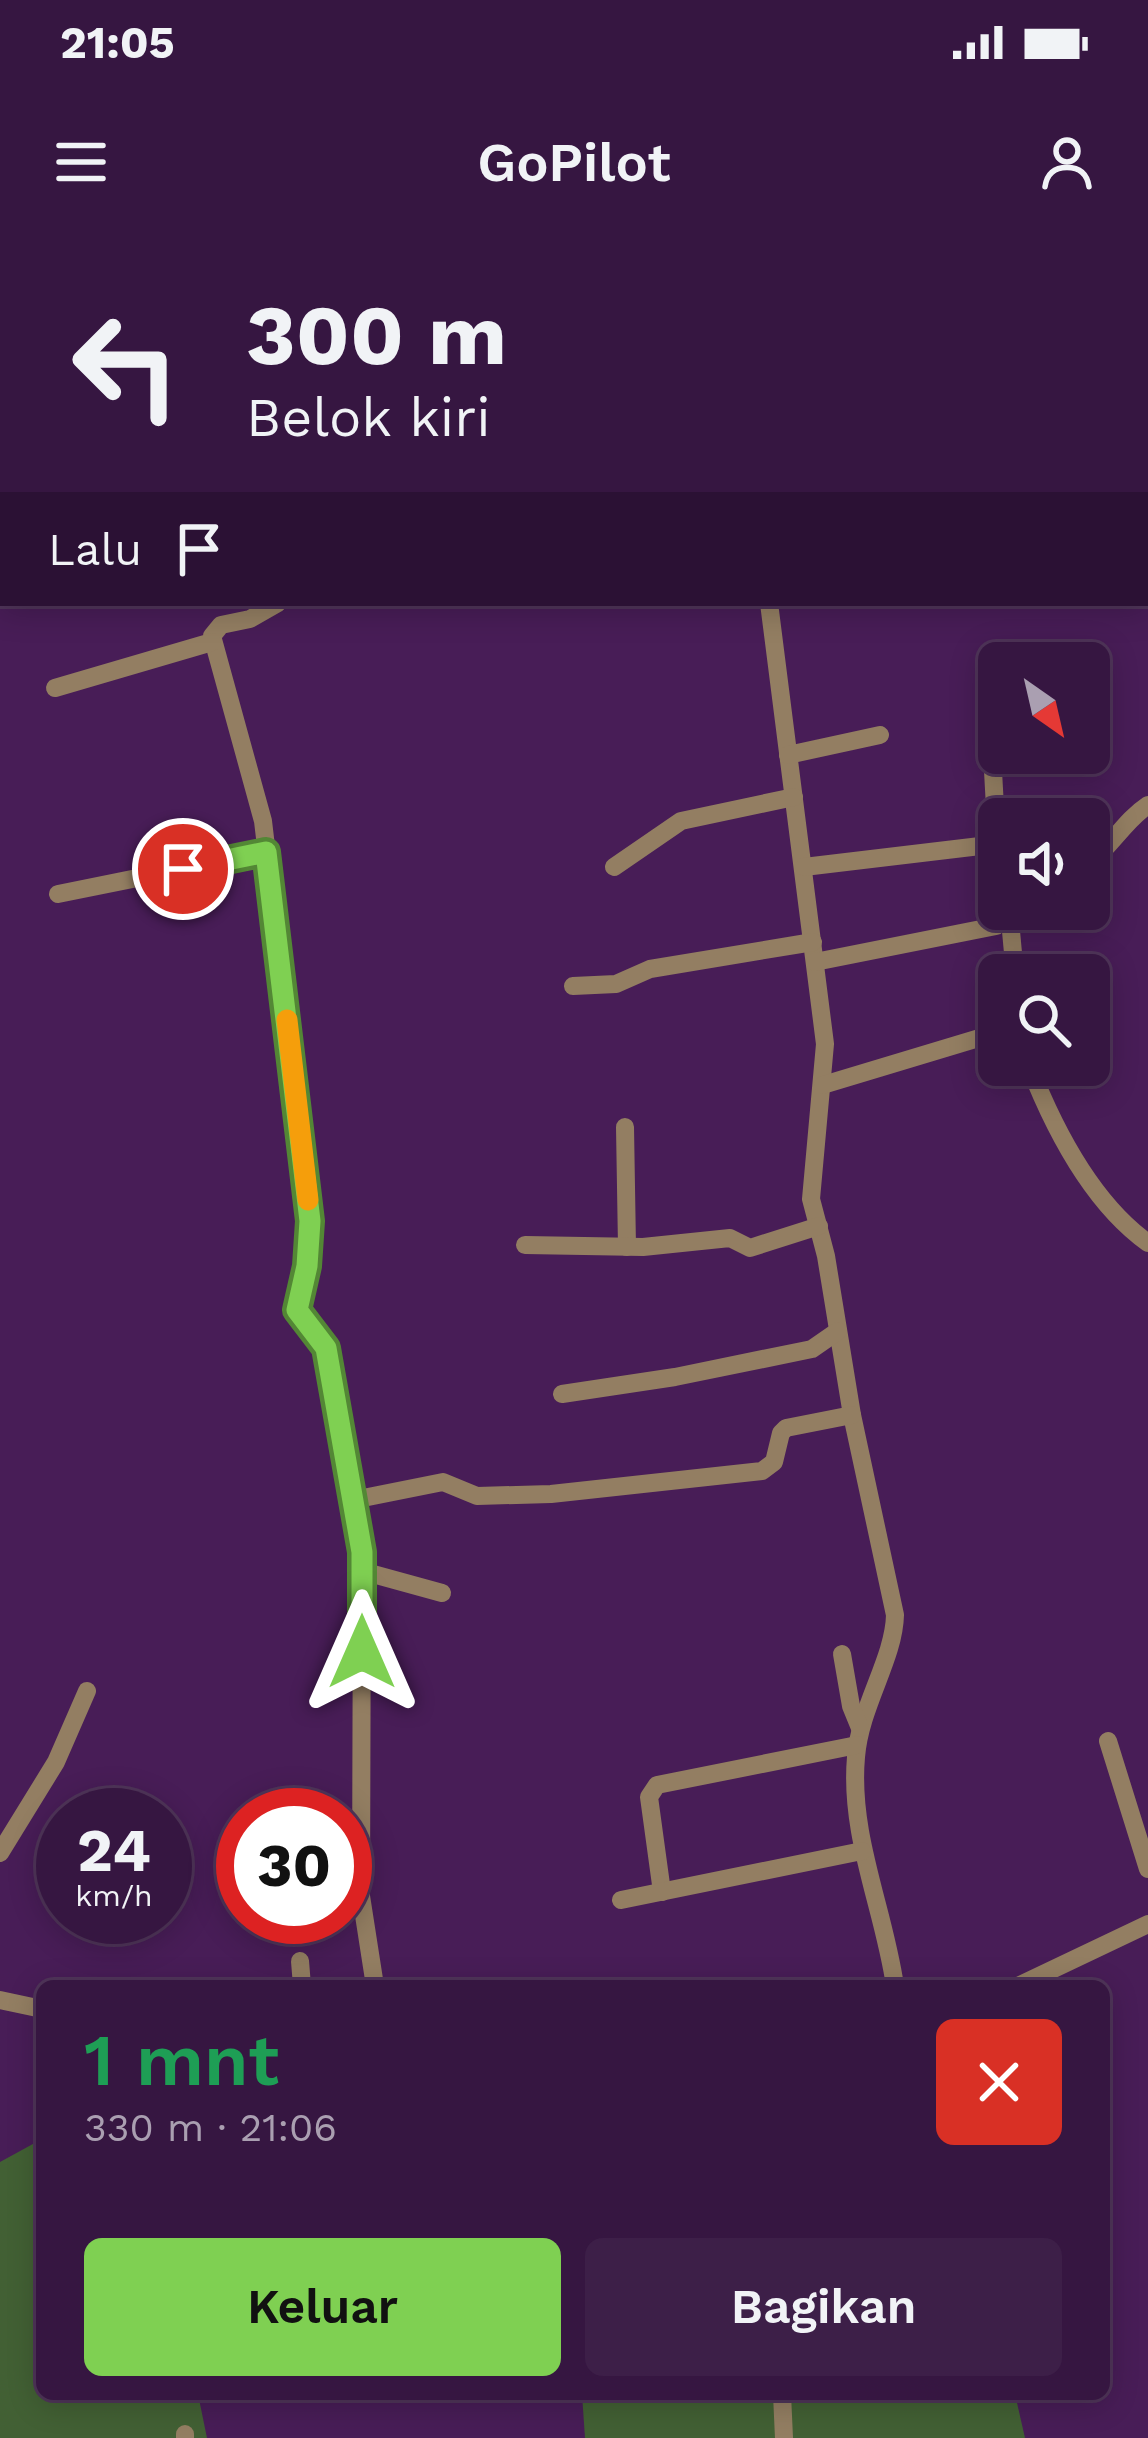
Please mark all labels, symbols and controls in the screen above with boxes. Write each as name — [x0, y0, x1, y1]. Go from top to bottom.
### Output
text: 21:05 — [60, 16, 175, 69]
icon: menu — [48, 129, 114, 195]
icon: person — [1034, 129, 1100, 195]
text: GoPilot — [477, 131, 671, 194]
text: 300 m — [246, 286, 507, 384]
icon: left — [48, 288, 204, 444]
text: Belok kiri — [246, 386, 491, 449]
icon: arrive — [166, 516, 232, 582]
text: Lalu — [48, 523, 142, 576]
north arrow — [978, 642, 1110, 774]
map controls — [978, 642, 1110, 1086]
button: sound — [978, 798, 1110, 930]
pin — [132, 818, 234, 920]
icon: arrive — [150, 836, 216, 902]
button: search — [978, 954, 1110, 1086]
position arrow — [299, 1589, 425, 1715]
speed limit sign: 30 — [216, 1788, 372, 1944]
text: 24 — [77, 1815, 151, 1886]
text: km/h — [75, 1878, 153, 1913]
text: 1 mnt — [84, 2018, 279, 2102]
button: close — [936, 2019, 1062, 2145]
text: 330 m · 21:06 — [84, 2105, 337, 2150]
button: Keluar — [84, 2238, 561, 2376]
button: Bagikan — [585, 2238, 1062, 2376]

